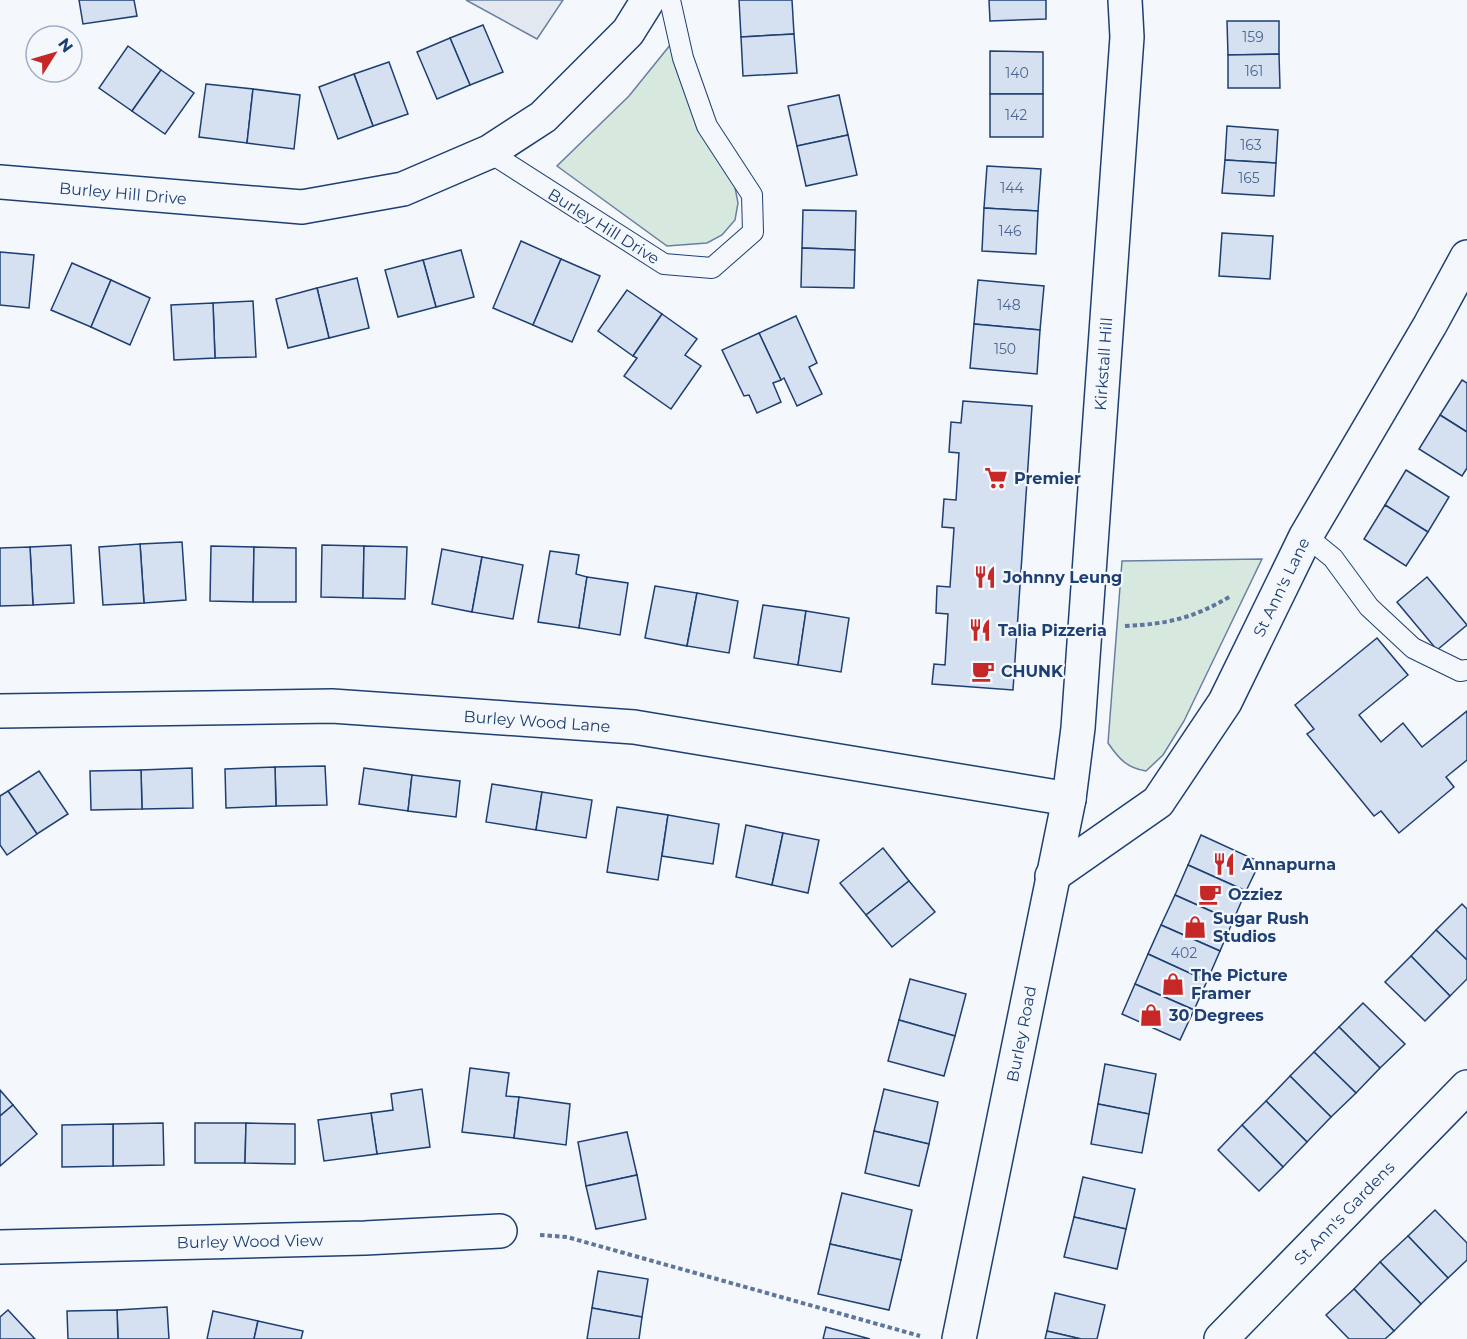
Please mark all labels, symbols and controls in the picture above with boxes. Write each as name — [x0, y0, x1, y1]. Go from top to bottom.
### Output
north arrow — [24, 24, 84, 84]
house number: 159 — [1242, 28, 1264, 46]
text: N — [54, 34, 77, 56]
house number: 161 — [1245, 62, 1263, 80]
house number: 140 — [1005, 64, 1029, 82]
house number: 142 — [1005, 106, 1027, 124]
house number: 163 — [1240, 136, 1262, 154]
house number: 165 — [1238, 169, 1260, 187]
street label: Burley Hill Drive — [58, 178, 187, 209]
house number: 144 — [1000, 179, 1025, 197]
street label: Burley Hill Drive — [544, 184, 663, 268]
house number: 146 — [999, 222, 1022, 240]
house number: 148 — [997, 296, 1021, 314]
street label: Kirkstall Hill — [1091, 317, 1116, 411]
house number: 150 — [994, 340, 1016, 358]
supermarket icon: Premier — [983, 465, 1009, 491]
place label: Premier — [1014, 469, 1081, 488]
street label: St Ann's Lane — [1249, 534, 1314, 640]
restaurant icon: Johnny Leung — [972, 564, 998, 590]
place label: Johnny Leung — [1002, 568, 1122, 587]
restaurant icon: Talia Pizzeria — [967, 617, 993, 643]
place label: Talia Pizzeria — [998, 621, 1107, 640]
cafe icon: CHUNK — [970, 658, 996, 684]
place label: CHUNK — [1001, 662, 1064, 681]
street label: Burley Wood Lane — [463, 707, 611, 736]
restaurant icon: Annapurna — [1211, 851, 1237, 877]
place label: Annapurna — [1241, 855, 1336, 874]
cafe icon: Ozziez — [1197, 881, 1223, 907]
place label: Ozziez — [1228, 885, 1283, 904]
place label: Sugar Rush Studios — [1213, 909, 1309, 946]
shop icon: Sugar Rush Studios — [1182, 914, 1208, 940]
house number: 402 — [1171, 944, 1197, 962]
place label: The Picture Framer — [1191, 966, 1288, 1003]
shop icon: The Picture Framer — [1160, 971, 1186, 997]
street label: Burley Road — [1003, 984, 1040, 1084]
shop icon: 30 Degrees — [1138, 1002, 1164, 1028]
place label: 30 Degrees — [1168, 1006, 1264, 1025]
street label: St Ann's Gardens — [1290, 1158, 1399, 1269]
street label: Burley Wood View — [177, 1231, 323, 1252]

